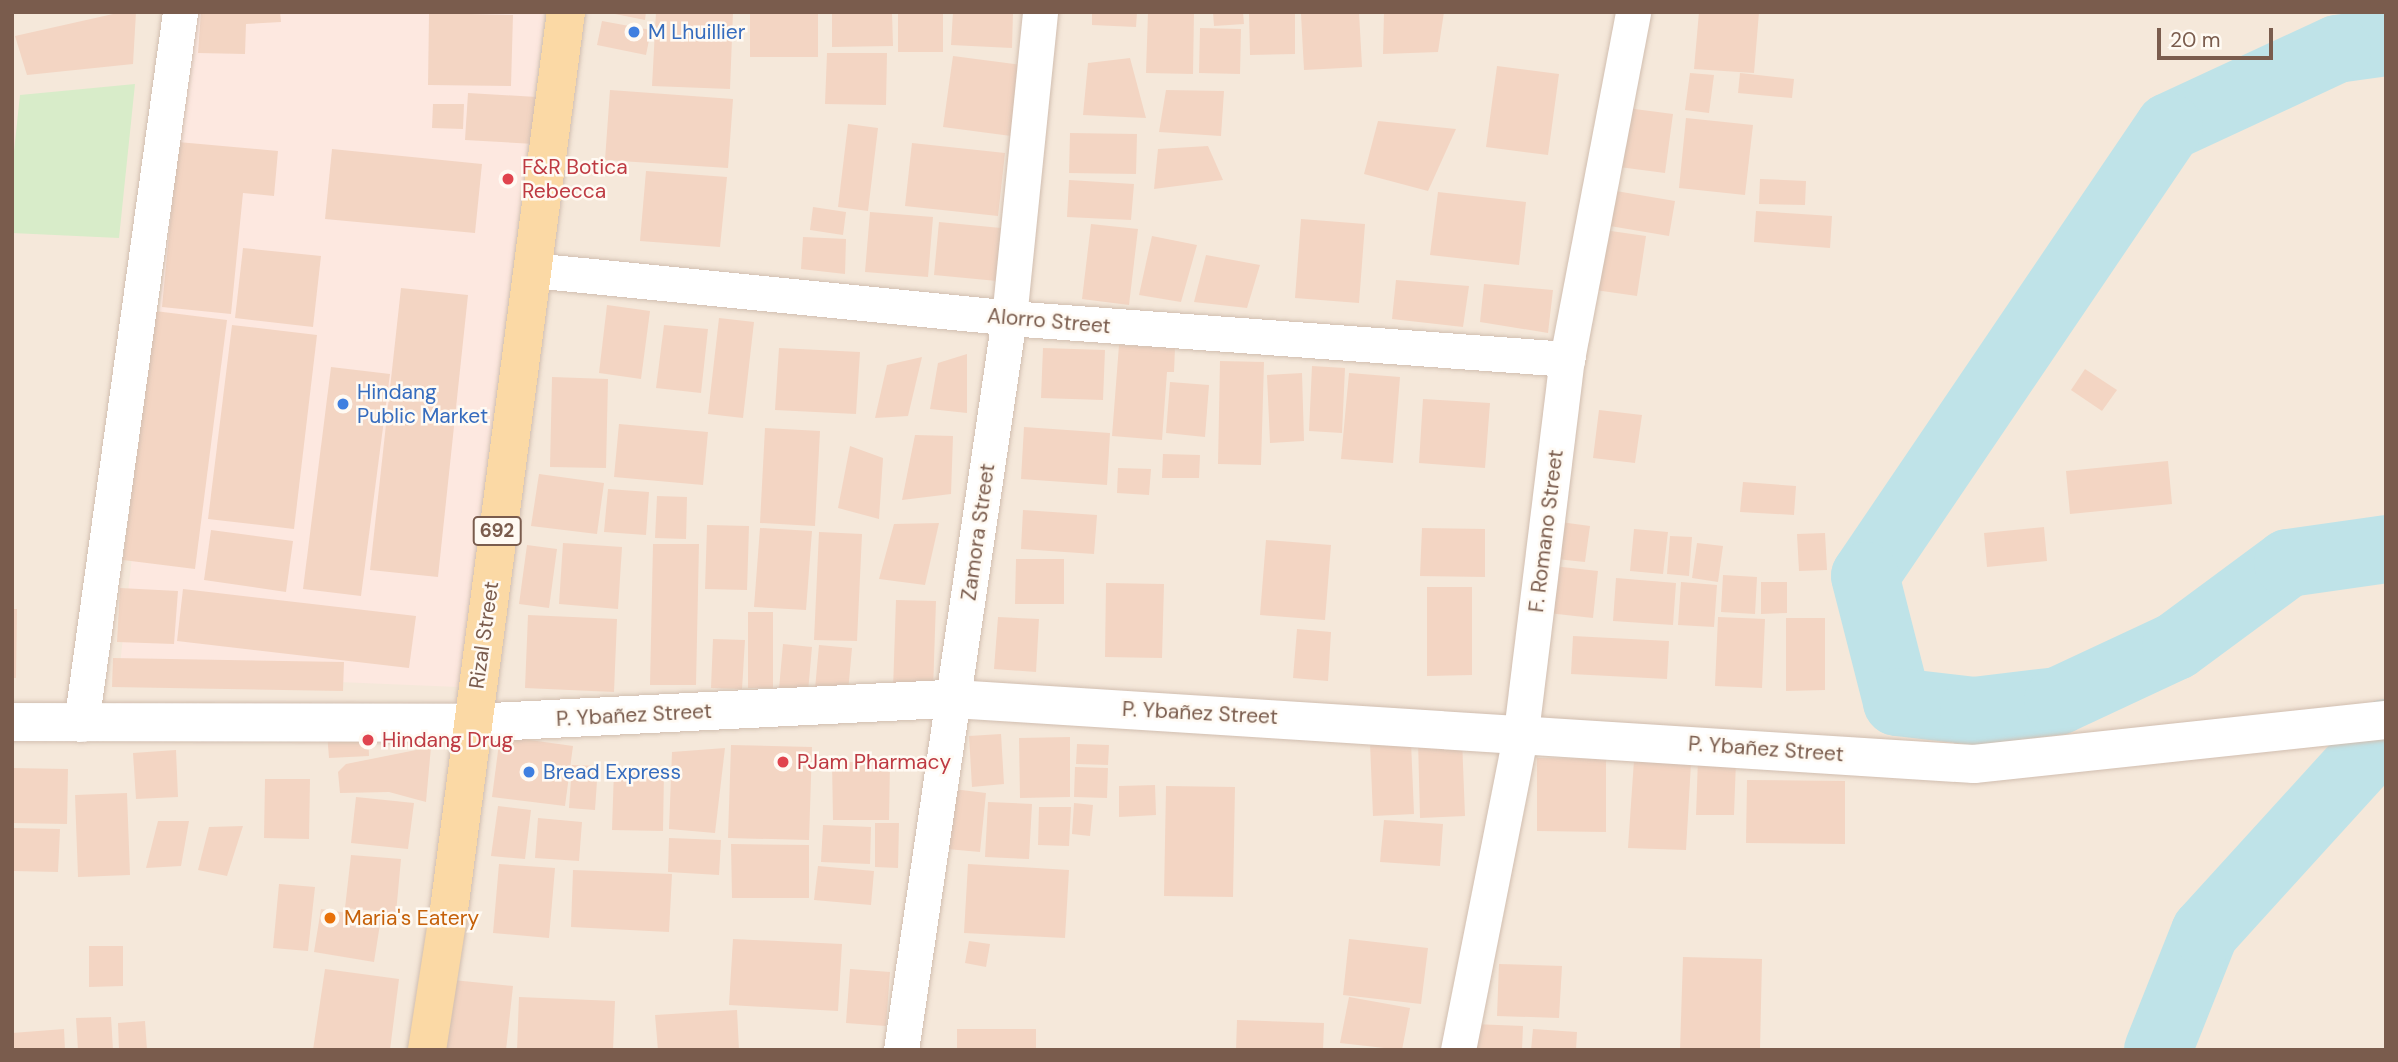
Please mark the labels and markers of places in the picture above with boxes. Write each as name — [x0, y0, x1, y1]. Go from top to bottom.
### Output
place label: M Lhuillier — [648, 19, 746, 45]
marker: M Lhuillier — [626, 24, 642, 40]
place label: F&R Botica Rebecca — [522, 154, 628, 204]
marker: F&R Botica Rebecca — [500, 171, 516, 187]
place label: Hindang Public Market — [357, 379, 488, 429]
marker: Hindang Public Market — [335, 396, 351, 412]
place label: Hindang Drug — [382, 727, 513, 753]
marker: Hindang Drug — [360, 732, 376, 748]
place label: PJam Pharmacy — [797, 749, 951, 775]
marker: PJam Pharmacy — [775, 754, 791, 770]
place label: Bread Express — [543, 759, 681, 785]
marker: Bread Express — [521, 764, 537, 780]
place label: Maria's Eatery — [344, 905, 479, 931]
marker: Maria's Eatery — [322, 910, 338, 926]

